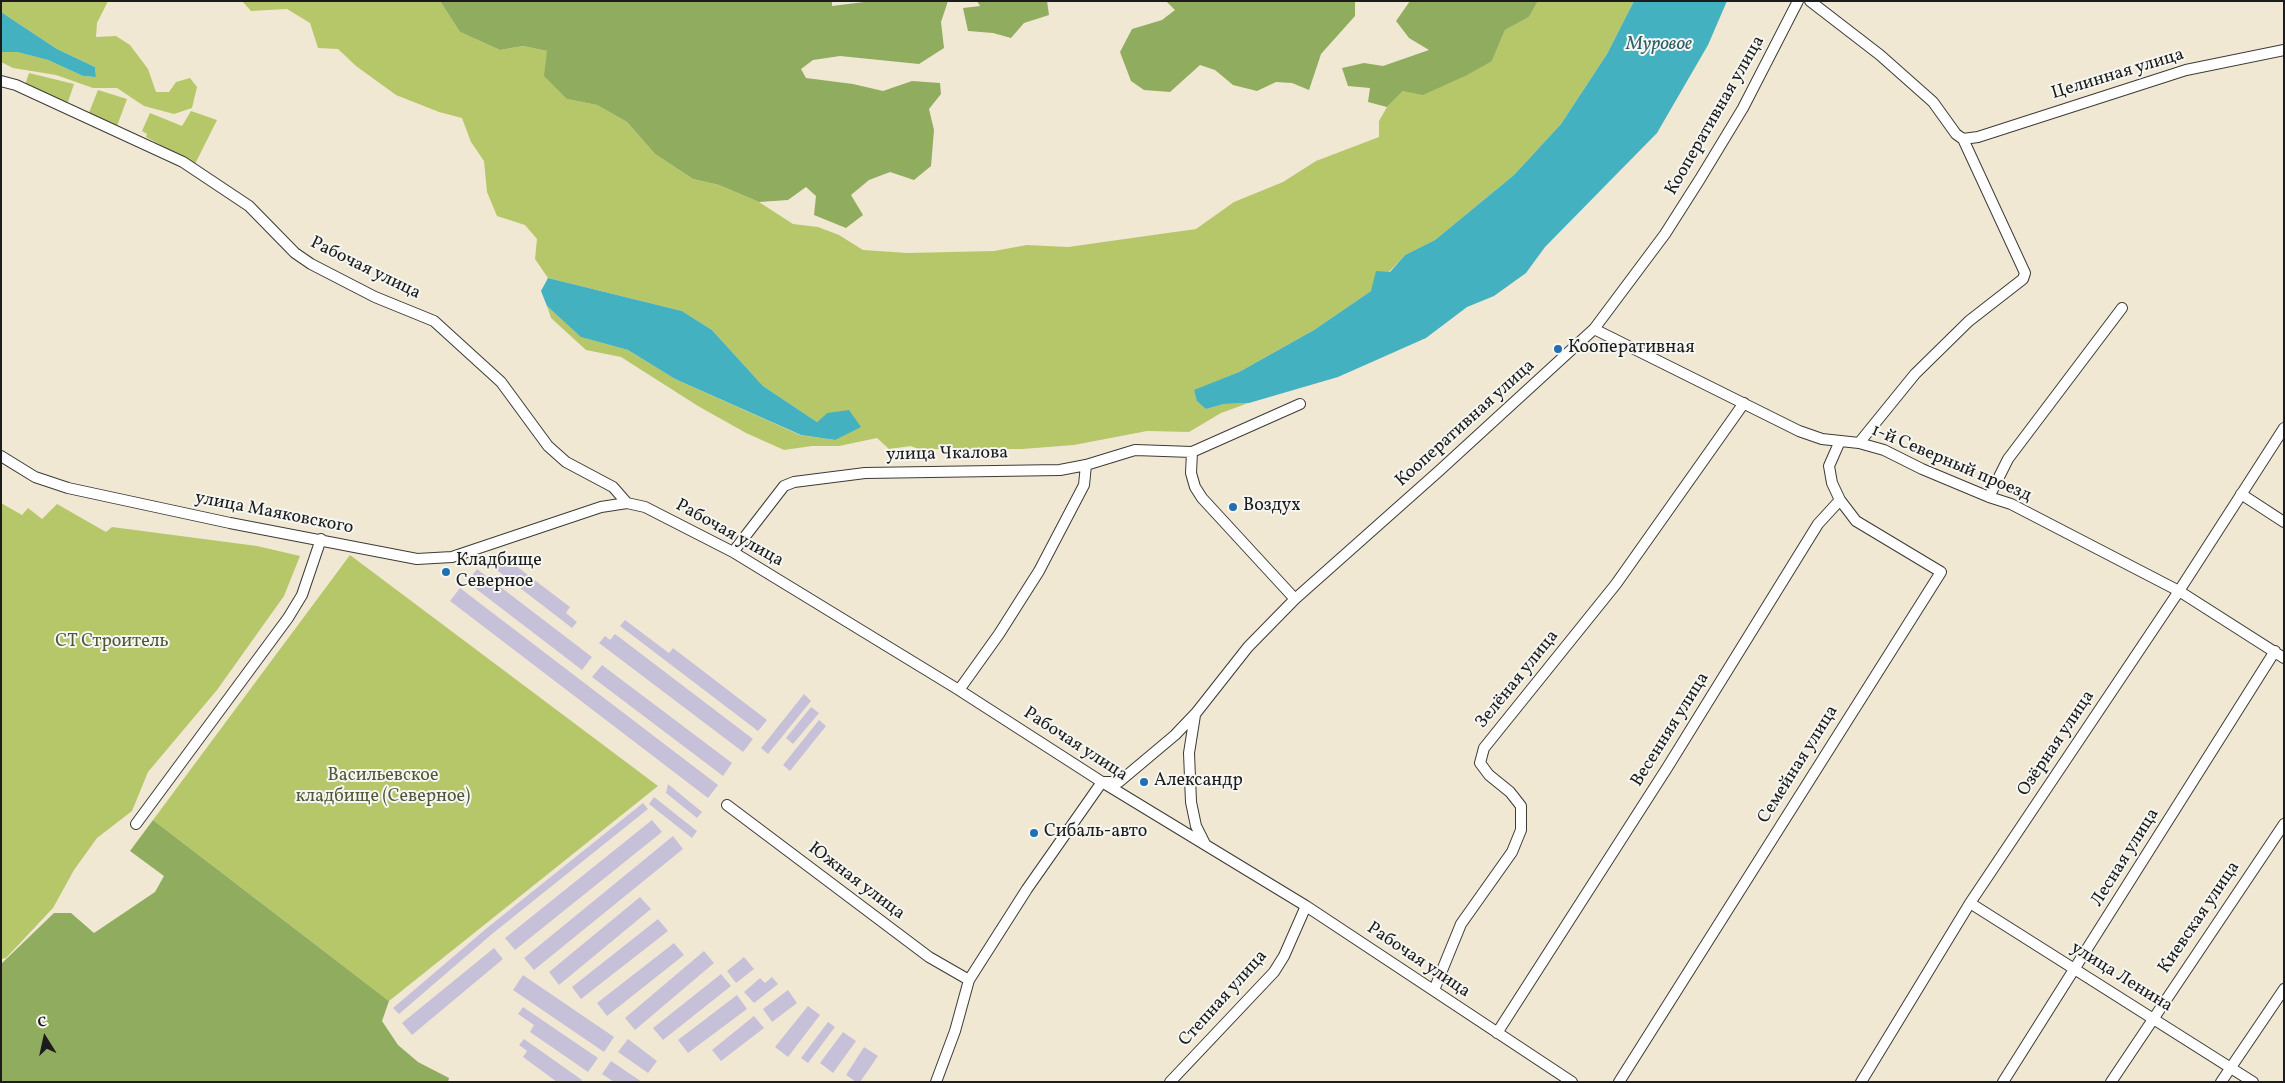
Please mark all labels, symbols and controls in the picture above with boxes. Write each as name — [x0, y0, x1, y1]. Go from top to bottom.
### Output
street label: Кооперативная улица — [1662, 33, 1770, 199]
water label: Муровое — [1626, 35, 1692, 57]
street label: Целинная улица — [2049, 45, 2187, 105]
street label: Рабочая улица — [306, 233, 424, 305]
place label: Кооперативная — [1568, 338, 1695, 360]
marker: Кооперативная — [1552, 343, 1564, 355]
street label: Кооперативная улица — [1392, 356, 1540, 492]
street label: 1-й Северный проезд — [1868, 420, 2034, 508]
street label: улица Чкалова — [886, 443, 1008, 467]
street label: улица Маяковского — [193, 488, 355, 540]
street label: Рабочая улица — [671, 495, 787, 573]
place label: Воздух — [1243, 496, 1301, 518]
marker: Воздух — [1227, 501, 1239, 513]
place label: Кладбище Северное — [456, 551, 542, 594]
marker: Кладбище Северное — [440, 566, 452, 578]
street label: Зелёная улица — [1472, 627, 1564, 733]
park label: СТ Строитель — [55, 632, 169, 654]
street label: Весенняя улица — [1627, 669, 1715, 791]
street label: Озёрная улица — [2014, 687, 2100, 801]
street label: Семейная улица — [1754, 702, 1844, 828]
street label: Рабочая улица — [1019, 703, 1131, 787]
park label: Васильевское кладбище (Северное) — [296, 766, 470, 809]
place label: Александр — [1154, 771, 1243, 793]
marker: Александр — [1138, 776, 1150, 788]
street label: Лесная улица — [2087, 805, 2165, 911]
place label: Сибаль-авто — [1044, 822, 1147, 844]
marker: Сибаль-авто — [1028, 827, 1040, 839]
street label: Южная улица — [803, 839, 909, 925]
street label: Киевская улица — [2155, 858, 2245, 978]
street label: Рабочая улица — [1362, 918, 1474, 1004]
street label: улица Ленина — [2066, 938, 2176, 1018]
street label: Степная улица — [1175, 946, 1273, 1052]
north arrow — [20, 1013, 70, 1063]
text: С — [36, 1013, 48, 1033]

